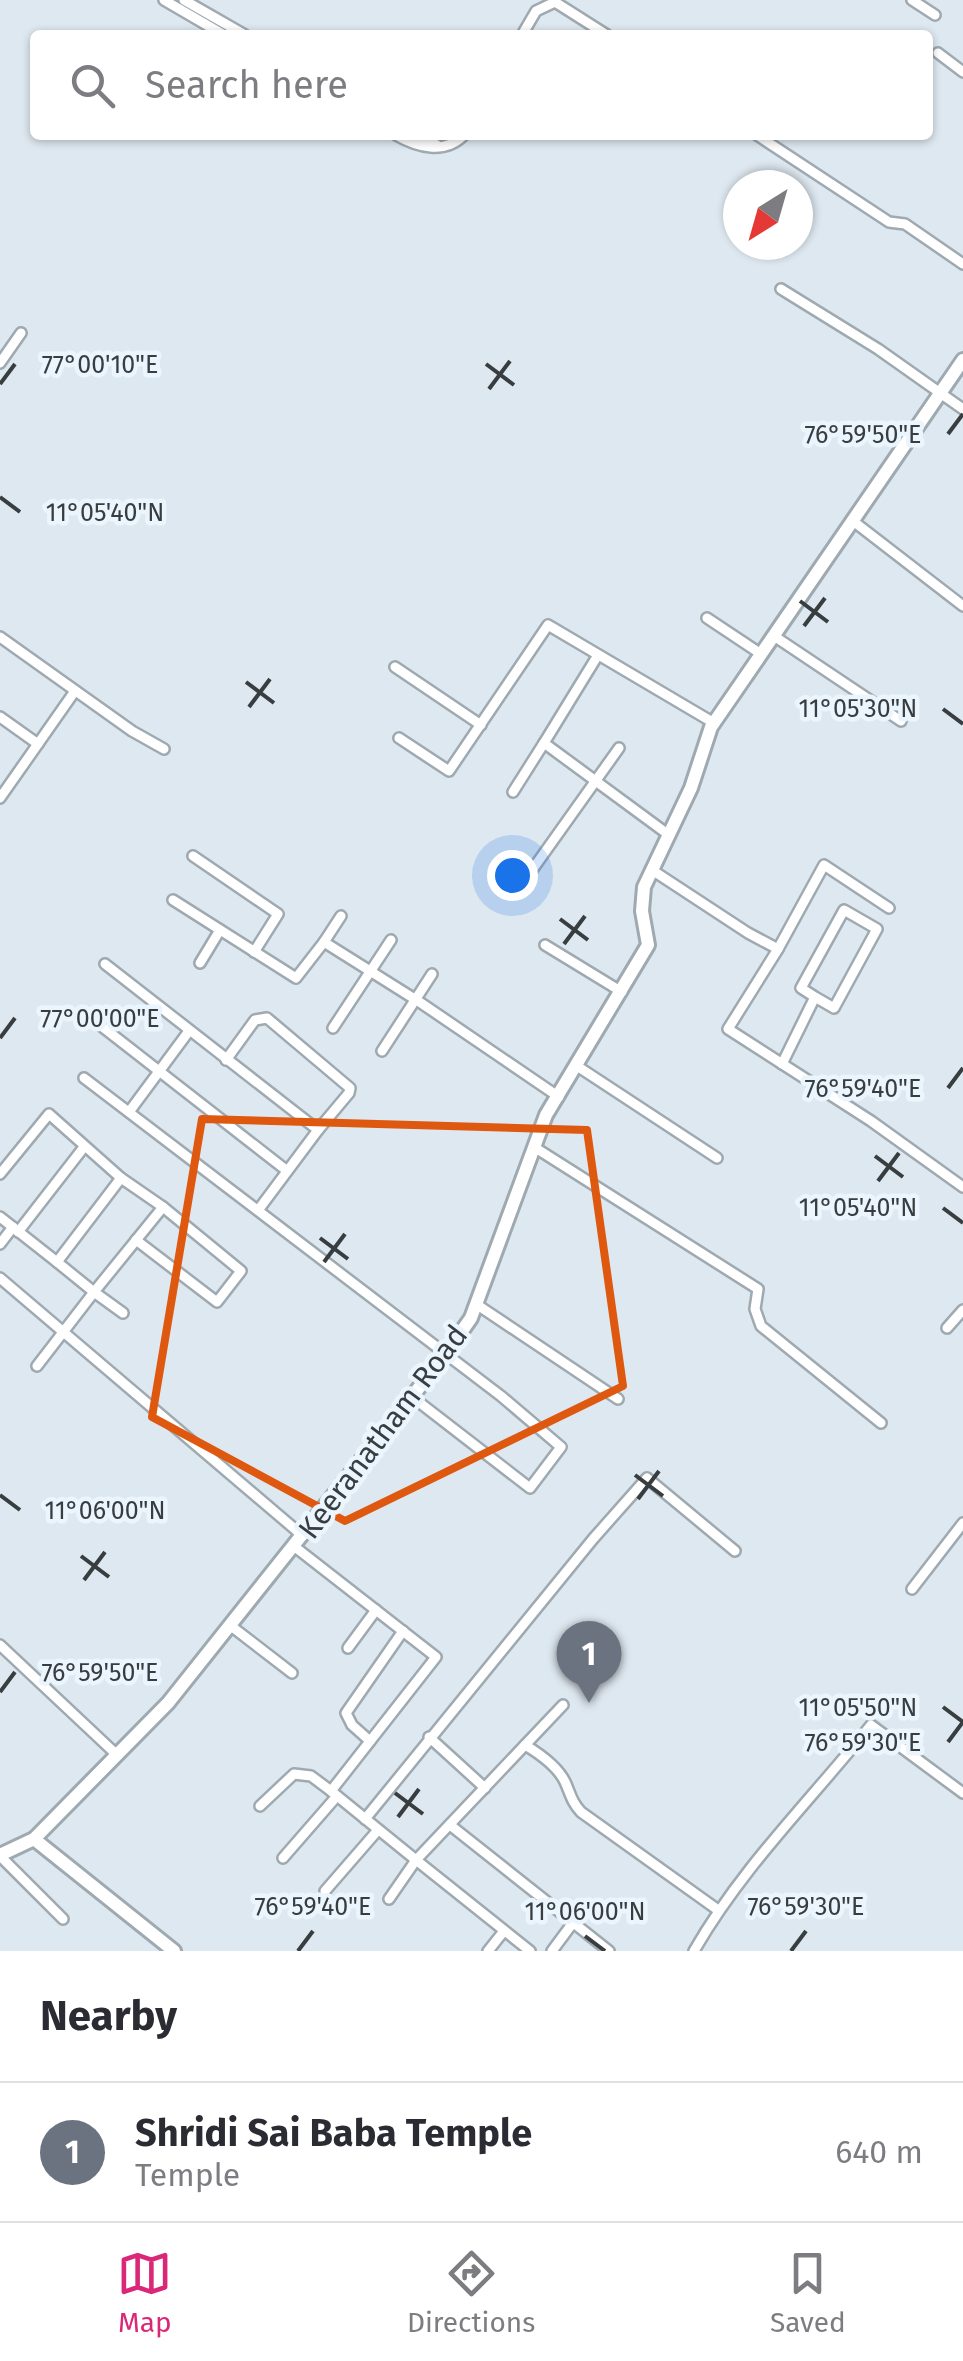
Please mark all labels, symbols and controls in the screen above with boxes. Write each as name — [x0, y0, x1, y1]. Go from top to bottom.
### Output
search box — [30, 30, 933, 140]
icon: search — [65, 58, 120, 113]
text: Search here — [145, 62, 348, 108]
north arrow — [723, 170, 813, 260]
text: 77°00'10"E — [42, 350, 158, 380]
text: 76°59'50"E — [804, 420, 922, 450]
text: 11°05'40"N — [46, 498, 164, 528]
text: 11°05'30"N — [799, 694, 917, 724]
your location — [487, 850, 538, 901]
text: 77°00'00"E — [40, 1004, 160, 1034]
text: 76°59'40"E — [805, 1074, 921, 1104]
text: 11°05'40"N — [799, 1193, 917, 1223]
street label: Keeranatham Road — [291, 1318, 475, 1546]
text: 11°06'00"N — [44, 1496, 166, 1526]
pin: 1 — [556, 1620, 622, 1703]
text: 76°59'50"E — [41, 1658, 159, 1688]
text: 11°05'50"N — [799, 1693, 917, 1723]
text: 76°59'30"E — [805, 1728, 921, 1758]
text: 76°59'40"E — [255, 1892, 371, 1922]
text: 76°59'30"E — [748, 1892, 864, 1922]
text: 11°06'00"N — [524, 1897, 646, 1927]
text: Nearby — [40, 1991, 177, 2041]
text: Shridi Sai Baba Temple — [135, 2110, 532, 2156]
text: 1 — [65, 2133, 80, 2171]
text: 640 m — [835, 2133, 923, 2171]
text: Temple — [135, 2156, 240, 2194]
tab: Map — [117, 2246, 172, 2339]
tab: Directions — [407, 2246, 535, 2339]
tab: Saved — [770, 2246, 846, 2339]

